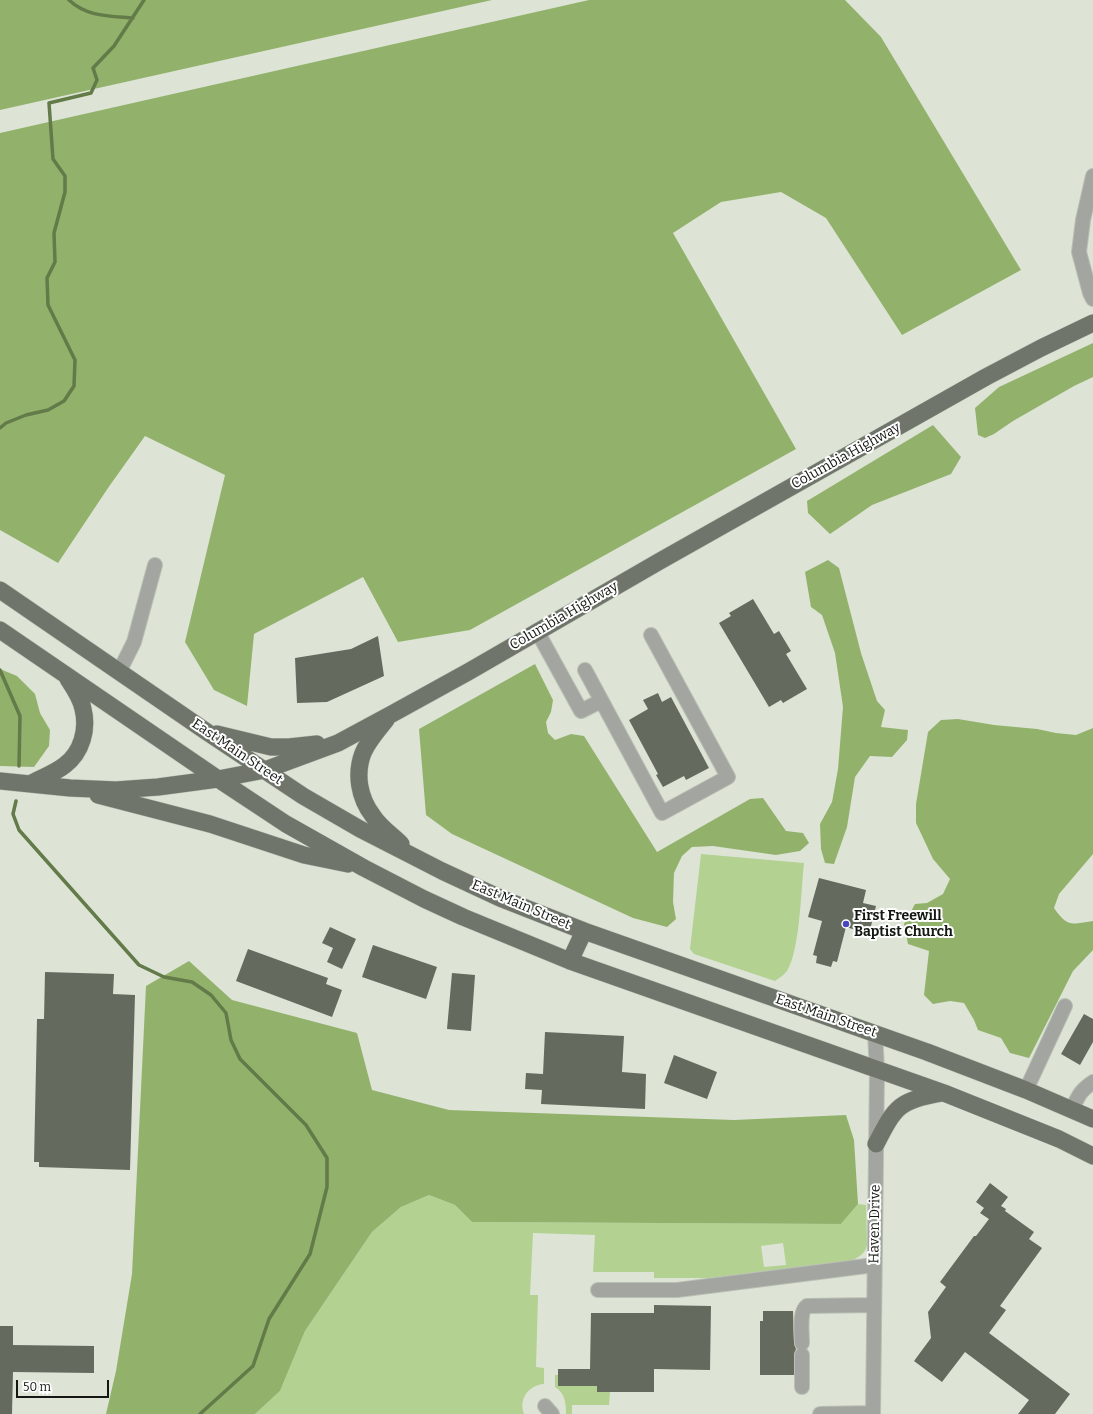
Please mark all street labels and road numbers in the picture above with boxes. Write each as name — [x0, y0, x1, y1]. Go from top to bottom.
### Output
street label: Columbia Highway — [788, 419, 904, 493]
street label: Columbia Highway — [507, 578, 621, 654]
street label: East Main Street — [188, 715, 286, 789]
street label: East Main Street — [469, 877, 573, 933]
street label: East Main Street — [773, 991, 879, 1041]
street label: Haven Drive — [866, 1184, 884, 1264]

